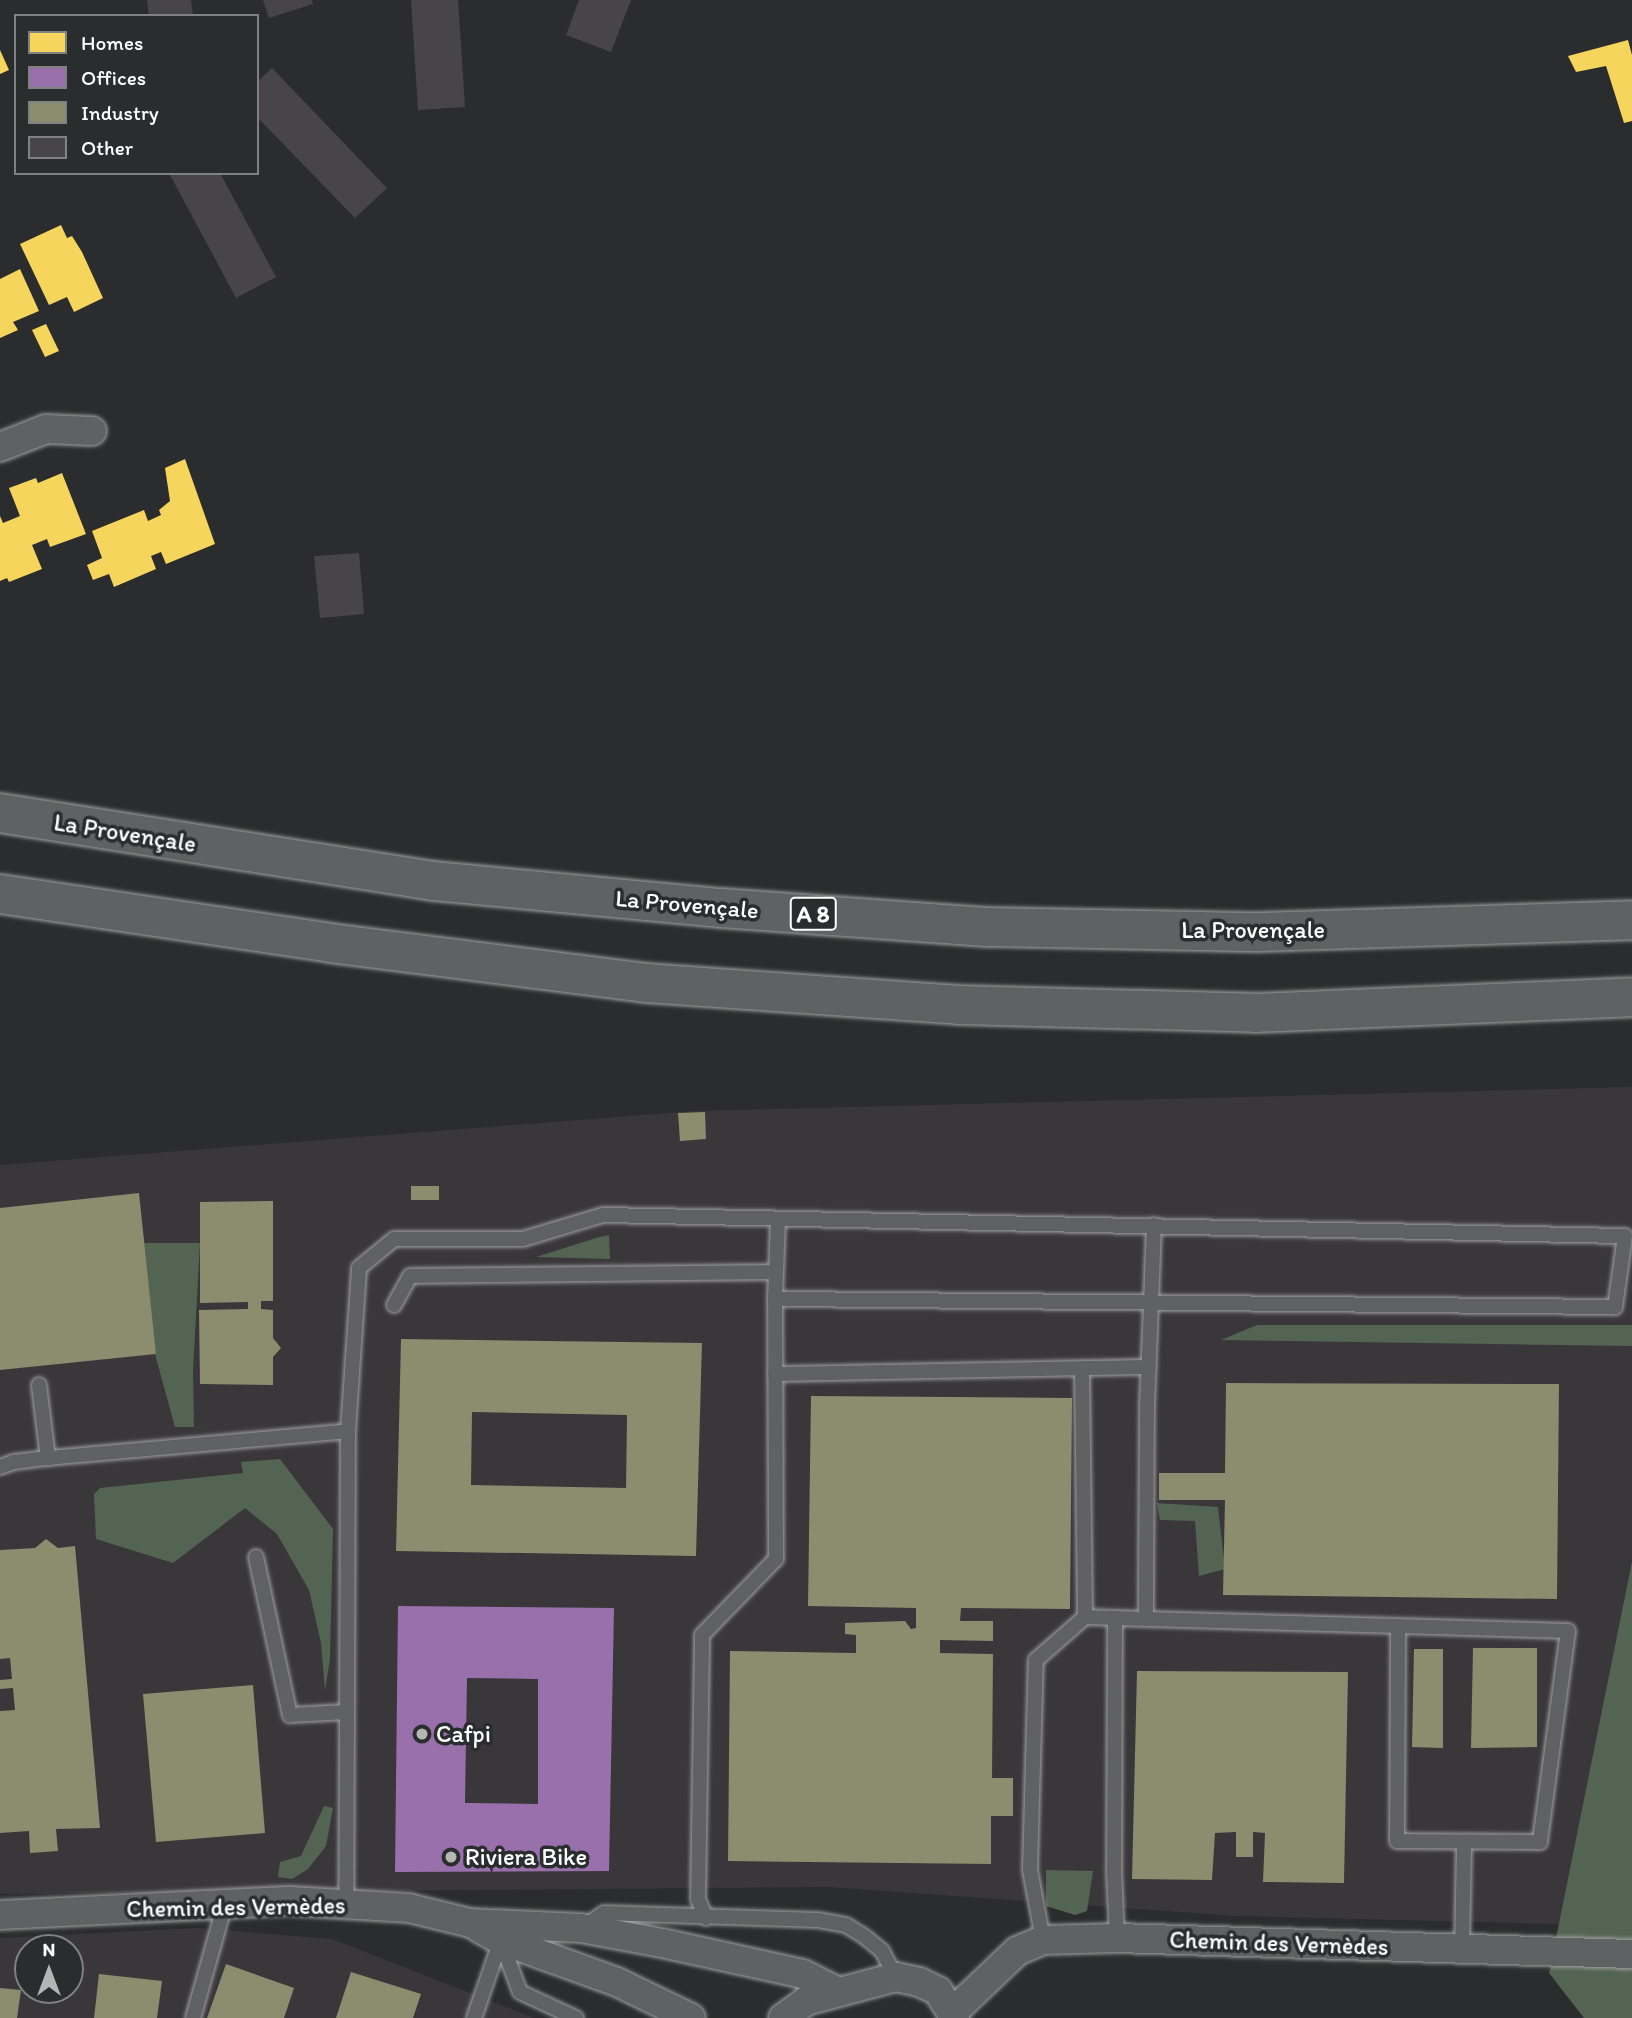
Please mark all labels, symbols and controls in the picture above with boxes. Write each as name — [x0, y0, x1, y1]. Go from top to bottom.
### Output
legend — [14, 14, 259, 175]
text: Homes — [81, 30, 143, 55]
text: Offices — [81, 65, 146, 90]
text: Industry — [81, 100, 159, 125]
text: Other — [81, 135, 133, 160]
street label: La Provençale — [52, 808, 198, 858]
street label: La Provençale — [614, 883, 760, 925]
road number: A 8 — [788, 894, 838, 934]
street label: La Provençale — [1181, 916, 1325, 944]
place label: Cafpi — [436, 1720, 491, 1748]
marker: Cafpi — [414, 1726, 430, 1742]
place label: Riviera Bike — [465, 1843, 587, 1871]
marker: Riviera Bike — [443, 1849, 459, 1865]
street label: Chemin des Vernèdes — [127, 1891, 345, 1923]
street label: Chemin des Vernèdes — [1169, 1925, 1389, 1961]
north arrow — [14, 1934, 84, 2004]
text: N — [43, 1938, 55, 1961]

